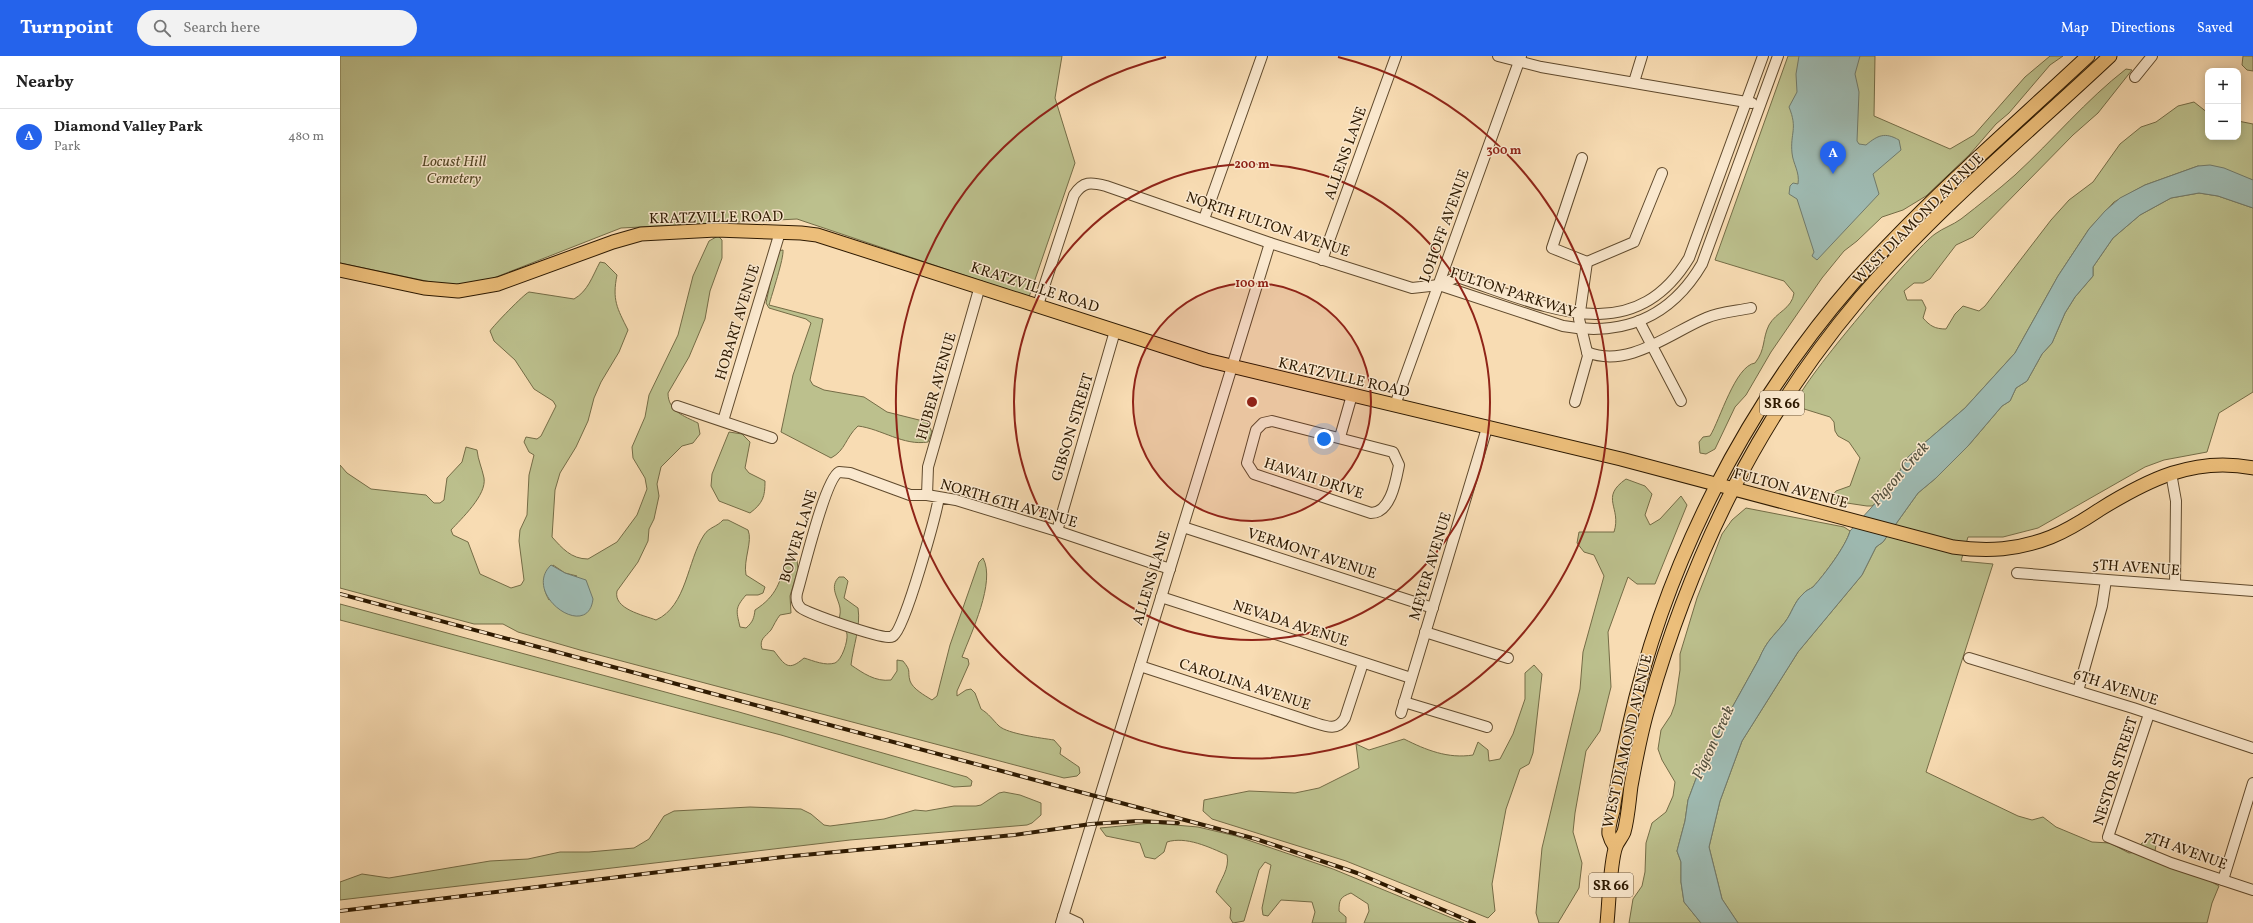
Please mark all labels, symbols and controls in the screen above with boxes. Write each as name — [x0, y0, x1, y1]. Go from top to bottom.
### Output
search box — [137, 10, 417, 46]
text: Turnpoint — [20, 15, 113, 41]
icon: search — [151, 17, 173, 39]
text: Search here — [183, 18, 260, 39]
text: Map — [2061, 19, 2089, 38]
text: Directions — [2111, 19, 2175, 38]
text: Saved — [2197, 19, 2233, 38]
map controls — [2205, 68, 2241, 140]
button: + — [2205, 68, 2241, 104]
text: Nearby — [16, 71, 74, 94]
street label: ALLENS LANE — [1320, 104, 1373, 203]
button: − — [2205, 104, 2241, 140]
text: Diamond Valley Park — [54, 117, 203, 138]
text: A — [24, 128, 34, 146]
text: 480 m — [288, 128, 324, 146]
text: Park — [54, 138, 81, 156]
pin: A — [1820, 141, 1846, 174]
text: 300 m — [1487, 143, 1522, 159]
street label: WEST DIAMOND AVENUE — [1849, 149, 1989, 289]
park label: Locust Hill Cemetery — [422, 152, 486, 190]
text: 200 m — [1234, 157, 1270, 173]
street label: LOHOFF AVENUE — [1415, 167, 1476, 286]
street label: NORTH FULTON AVENUE — [1183, 187, 1352, 263]
street label: KRATZVILLE ROAD — [649, 207, 783, 230]
street label: KRATZVILLE ROAD — [968, 258, 1102, 319]
street label: HOBART AVENUE — [711, 262, 766, 383]
street label: FULTON PARKWAY — [1447, 263, 1579, 324]
text: 100 m — [1235, 276, 1269, 292]
street label: HUBER AVENUE — [912, 330, 963, 443]
street label: KRATZVILLE ROAD — [1276, 353, 1411, 404]
street label: GIBSON STREET — [1047, 371, 1100, 484]
road number: SR 66 — [1760, 391, 1804, 415]
centre of rings — [1245, 395, 1259, 409]
your location — [1314, 429, 1334, 449]
water label: Pigeon Creek — [1866, 437, 1935, 511]
street label: HAWAII DRIVE — [1261, 453, 1366, 505]
street label: FULTON AVENUE — [1731, 464, 1850, 515]
street label: NORTH 6TH AVENUE — [937, 475, 1080, 534]
street label: BOWER LANE — [775, 487, 824, 586]
street label: MEYER AVENUE — [1405, 510, 1458, 623]
street label: VERMONT AVENUE — [1244, 524, 1379, 585]
street label: ALLENS LANE — [1128, 529, 1177, 628]
street label: 5TH AVENUE — [2091, 555, 2180, 582]
street label: NEVADA AVENUE — [1230, 596, 1351, 653]
street label: WEST DIAMOND AVENUE — [1598, 652, 1659, 830]
street label: CAROLINA AVENUE — [1176, 654, 1313, 717]
street label: 6TH AVENUE — [2070, 665, 2161, 712]
water label: Pigeon Creek — [1687, 702, 1741, 783]
street label: NESTOR STREET — [2089, 714, 2144, 829]
street label: 7TH AVENUE — [2141, 827, 2230, 876]
road number: SR 66 — [1589, 873, 1633, 897]

